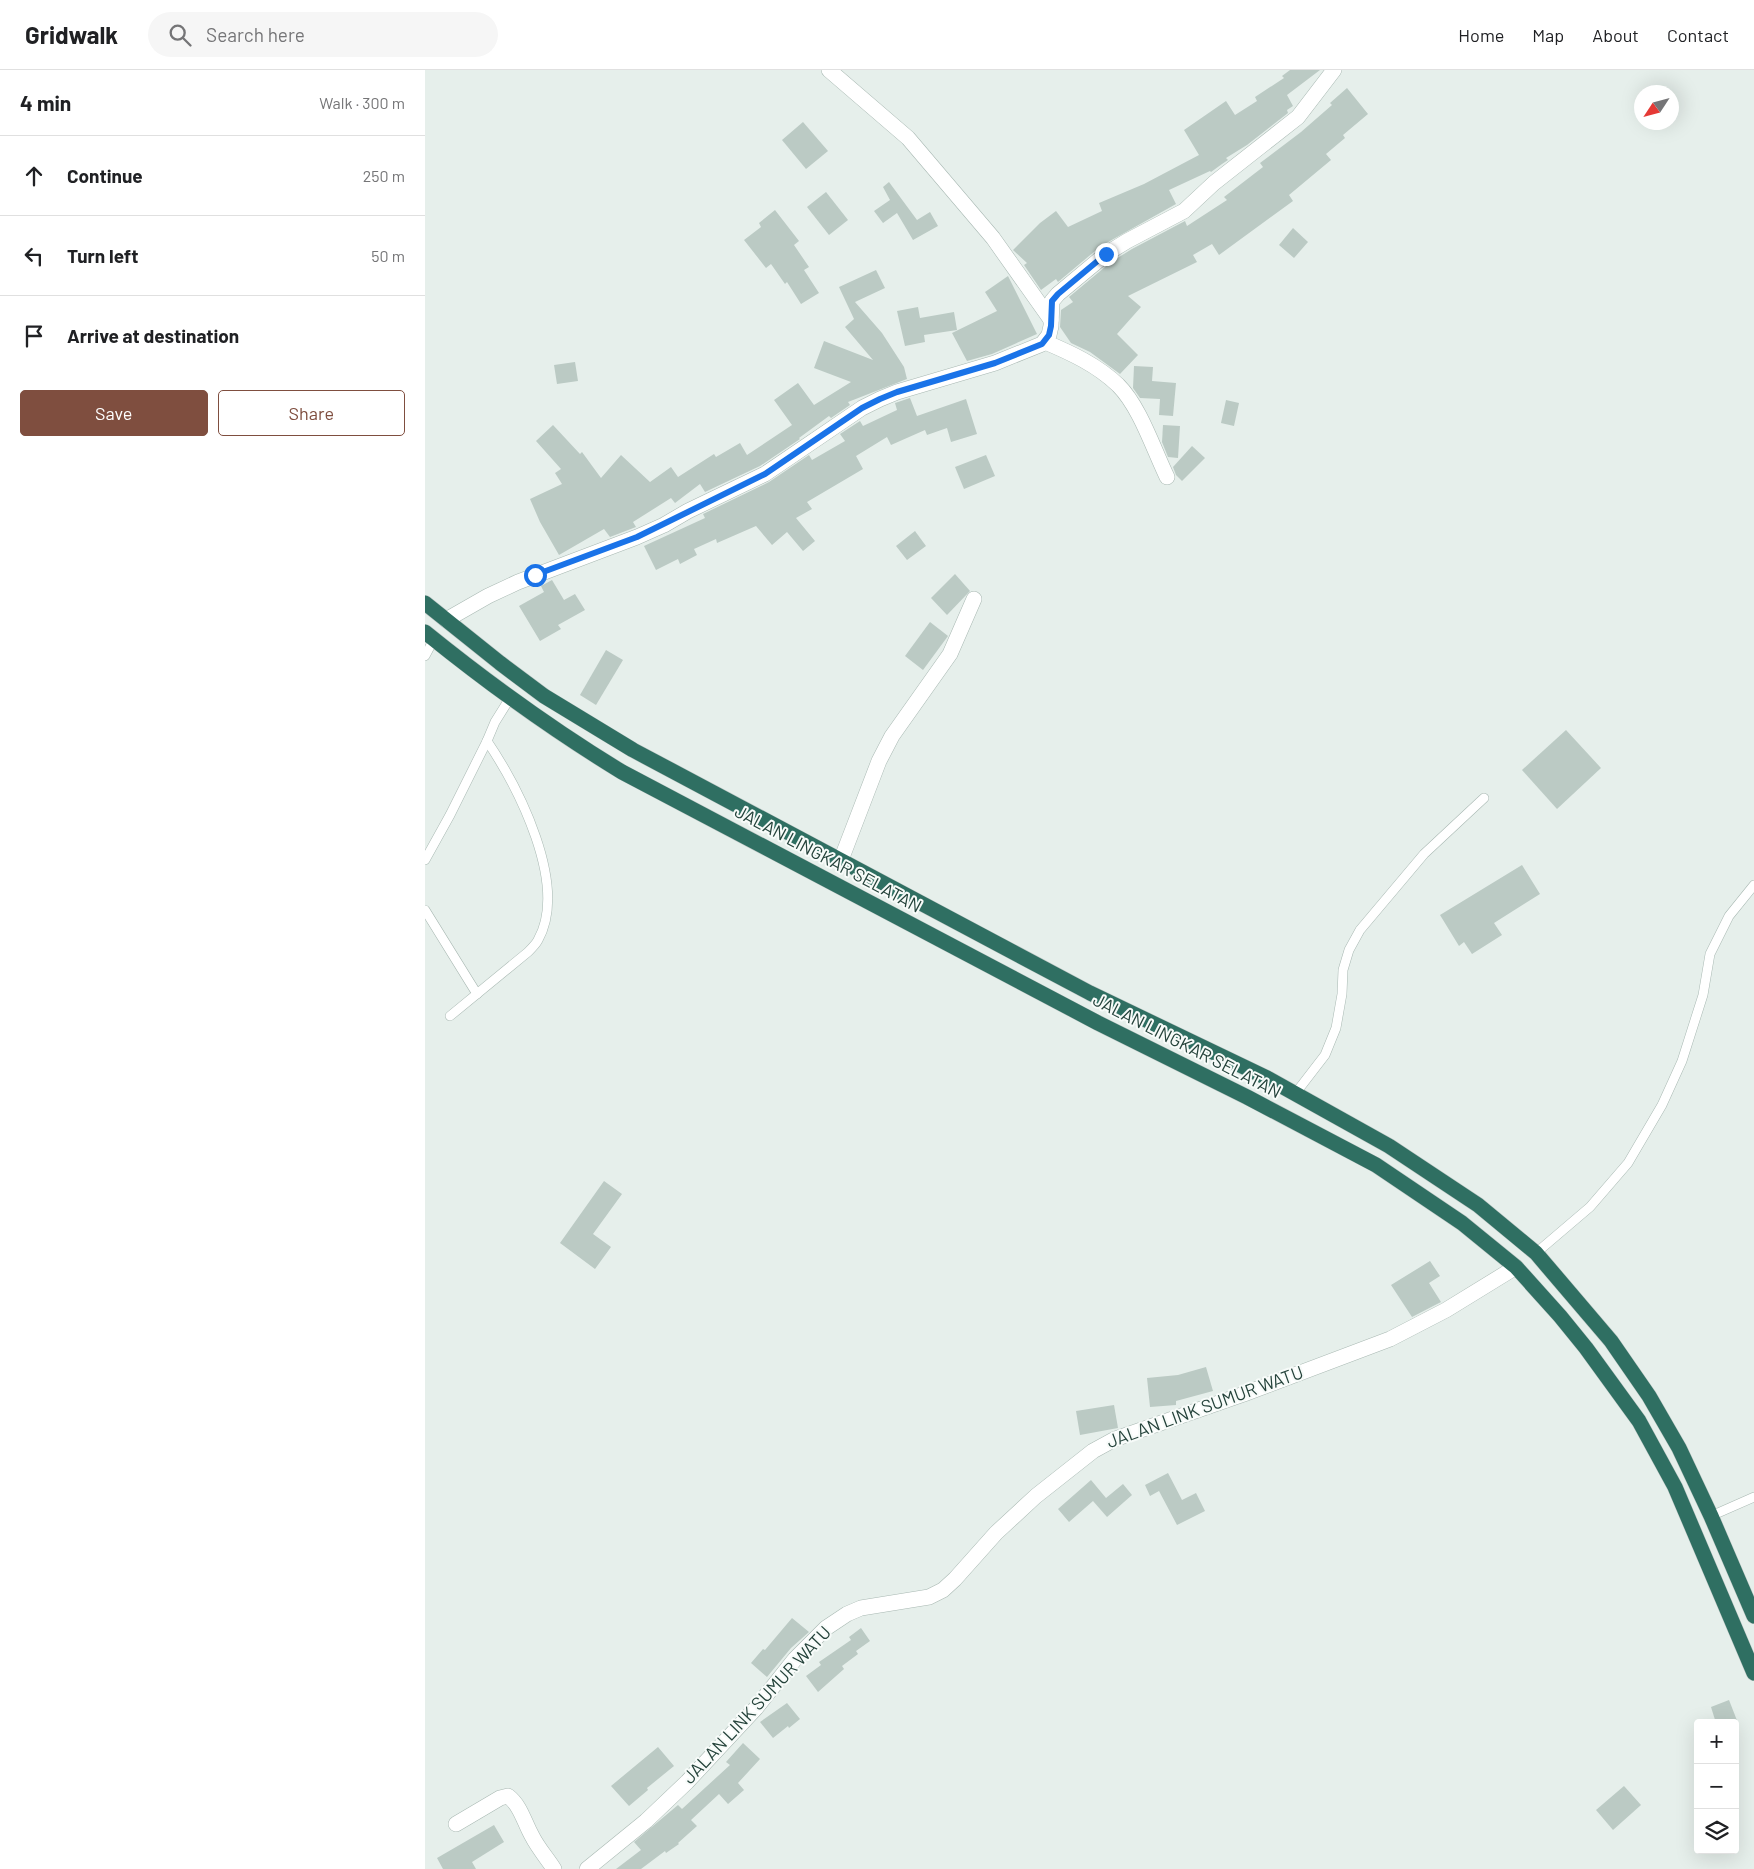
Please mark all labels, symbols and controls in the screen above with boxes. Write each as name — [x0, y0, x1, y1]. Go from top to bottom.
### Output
search box — [148, 12, 498, 57]
text: Gridwalk — [25, 20, 118, 49]
icon: search — [166, 21, 194, 49]
text: Search here — [206, 23, 305, 46]
text: Home — [1458, 24, 1504, 46]
text: Map — [1532, 24, 1564, 46]
text: About — [1592, 24, 1639, 46]
text: Contact — [1667, 24, 1729, 46]
north arrow — [1634, 85, 1679, 130]
text: 4 min — [20, 90, 71, 115]
text: Walk · 300 m — [319, 93, 405, 112]
icon: ahead — [20, 162, 48, 190]
text: Continue — [67, 164, 143, 187]
text: 250 m — [363, 166, 405, 185]
icon: left — [20, 242, 48, 270]
route end — [1095, 243, 1118, 266]
text: Turn left — [67, 244, 138, 267]
text: 50 m — [371, 246, 405, 265]
icon: arrive — [20, 322, 48, 350]
text: Arrive at destination — [67, 324, 239, 347]
button: Save — [20, 390, 208, 436]
button: Share — [218, 390, 405, 436]
route start — [524, 564, 547, 587]
street label: JALAN LINGKAR SELATAN — [731, 799, 926, 917]
street label: JALAN LINGKAR SELATAN — [1090, 988, 1285, 1102]
street label: JALAN LINK SUMUR WATU — [1103, 1360, 1306, 1452]
street label: JALAN LINK SUMUR WATU — [677, 1621, 835, 1788]
map controls — [1694, 1719, 1739, 1854]
button: + — [1694, 1719, 1739, 1764]
button: − — [1694, 1764, 1739, 1809]
button: layers — [1694, 1809, 1739, 1854]

